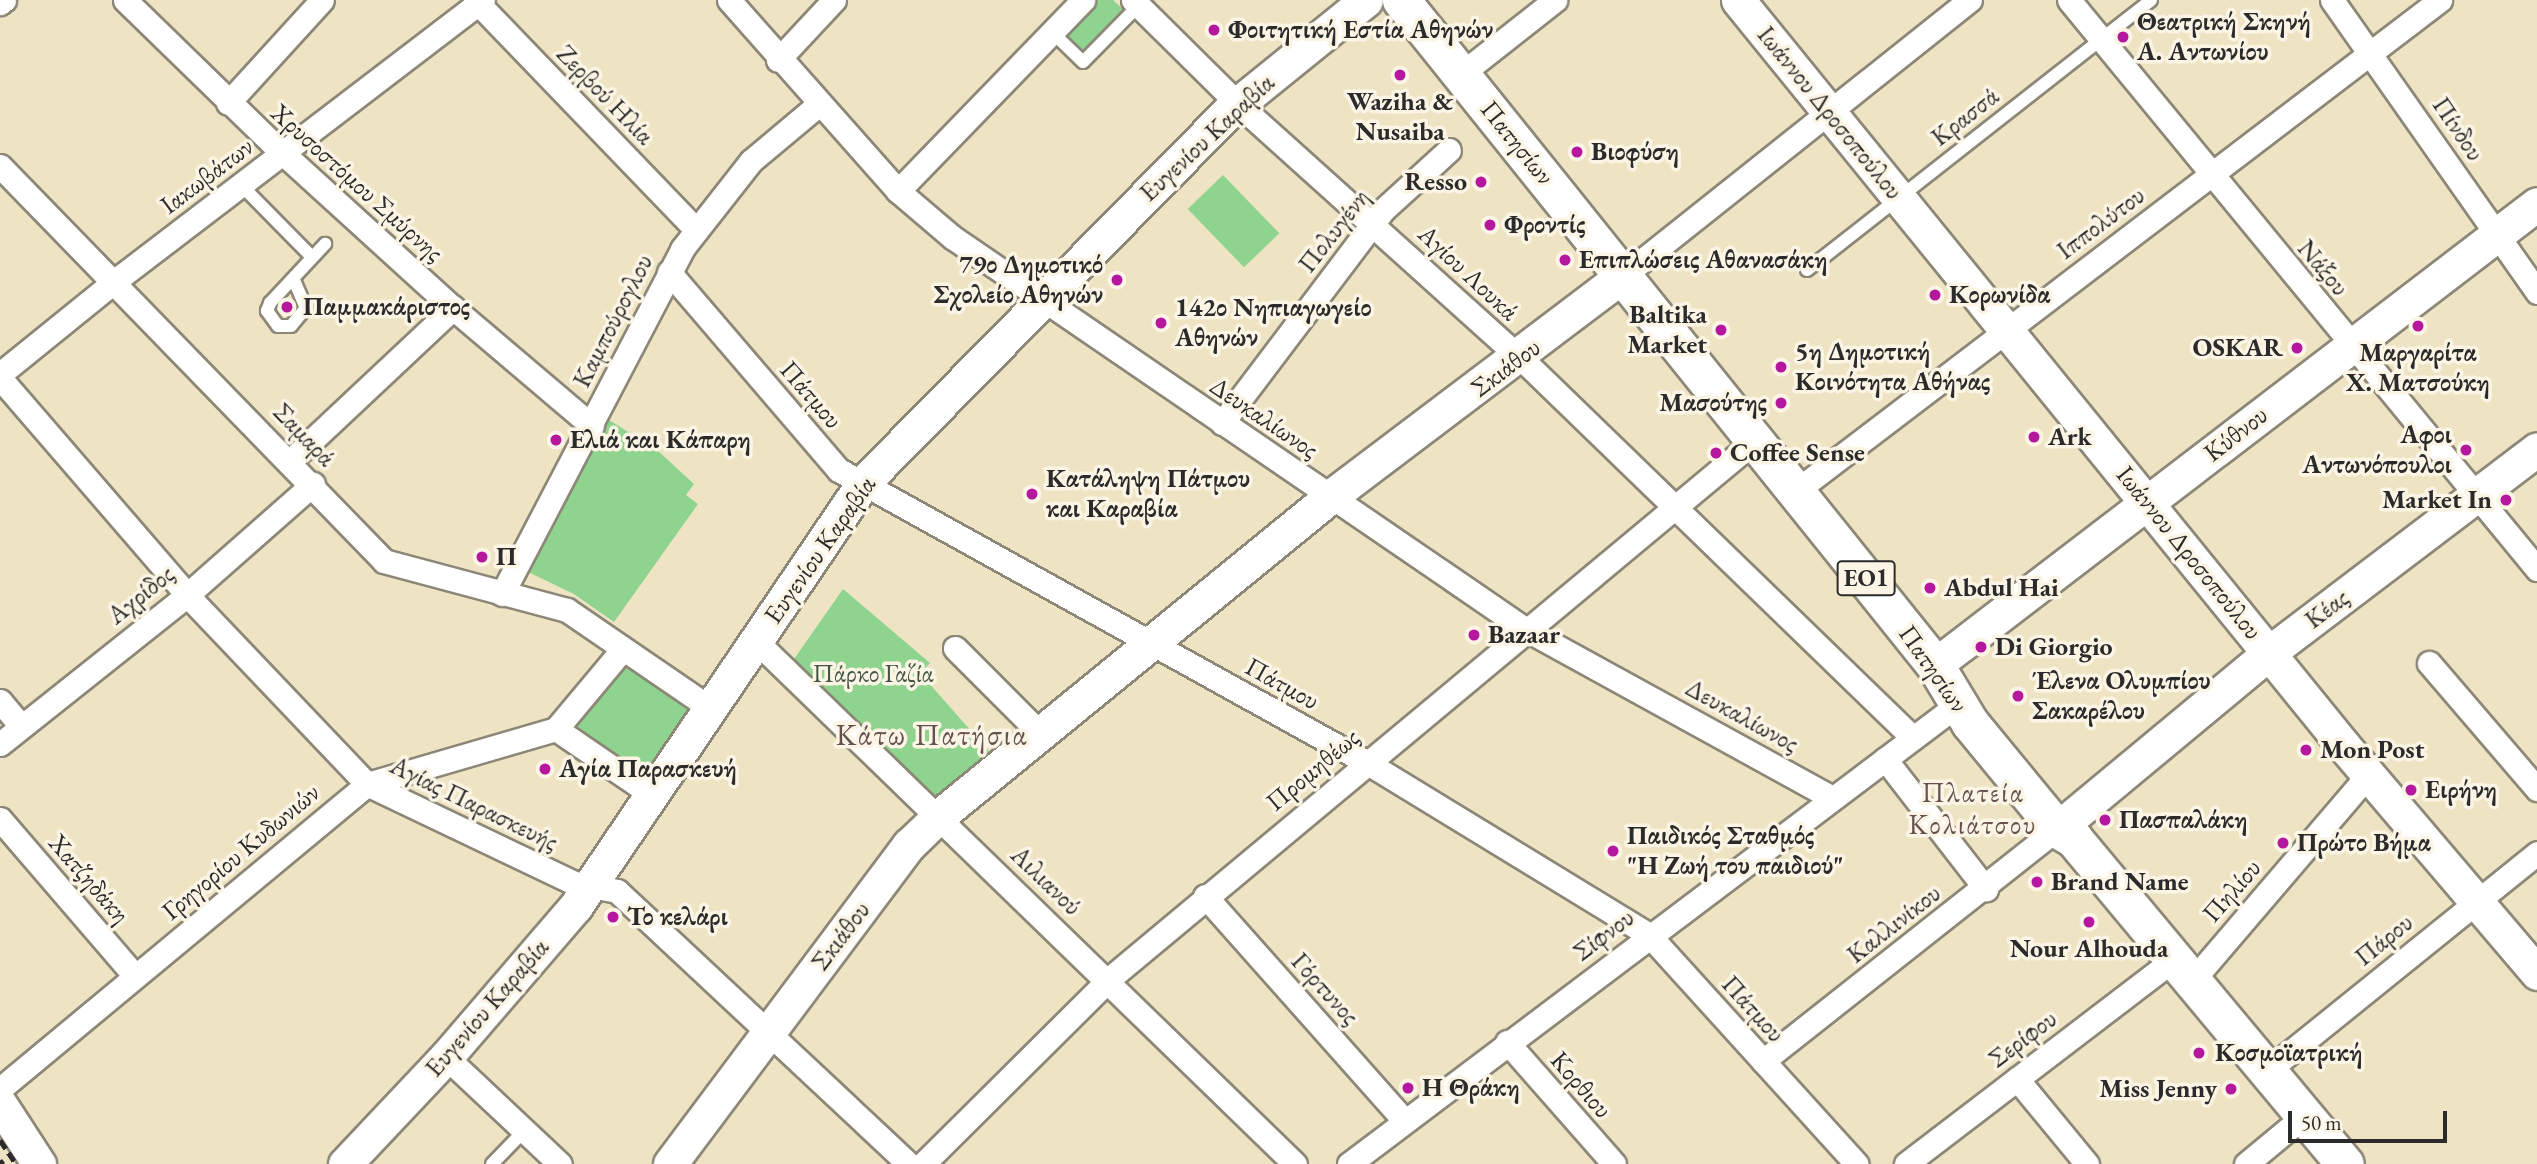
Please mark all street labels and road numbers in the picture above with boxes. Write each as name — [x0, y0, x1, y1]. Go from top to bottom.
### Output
street label: Ιωάννου Δροσοπούλου — [1750, 20, 1910, 206]
street label: Ζερβού Ηλία — [550, 39, 660, 151]
street label: Ευγενίου Καραβία — [1133, 68, 1281, 208]
street label: Κρασσά — [1925, 81, 2005, 153]
street label: Πίνδου — [2425, 91, 2491, 167]
street label: Πατησίων — [1474, 94, 1560, 192]
street label: Χρυσοστόμου Σμύρνης — [264, 97, 450, 269]
street label: Ιακωβάτων — [154, 131, 260, 221]
street label: Ιππολύτου — [2051, 180, 2151, 266]
street label: Πολυγένη — [1292, 183, 1376, 279]
street label: Αγίου Λουκά — [1411, 219, 1525, 327]
street label: Νάξου — [2291, 234, 2355, 302]
street label: Καμπούρογλου — [566, 249, 660, 393]
street label: Σκιάθου — [1465, 332, 1547, 404]
street label: Πάτμου — [773, 355, 849, 435]
street label: Δευκαλίωνος — [1204, 370, 1324, 466]
street label: Σαμαρά — [266, 397, 342, 473]
street label: Κύθνου — [2198, 399, 2274, 469]
street label: Ιωάννου Δροσοπούλου — [2109, 460, 2269, 646]
street label: Ευγενίου Καραβία — [758, 470, 882, 630]
road number: ΕΟ1 — [1836, 558, 1896, 598]
street label: Αχρίδος — [101, 559, 181, 631]
street label: Κέας — [2299, 582, 2355, 636]
street label: Πατησίων — [1892, 619, 1974, 719]
street label: Πάτμου — [1240, 651, 1324, 717]
street label: Δευκαλίωνος — [1680, 672, 1804, 760]
street label: Προμηθέως — [1260, 722, 1366, 818]
street label: Αγίας Παρασκευής — [385, 750, 563, 858]
street label: Γρηγορίου Κυδωνιών — [156, 777, 326, 927]
street label: Χατζηδάκη — [42, 828, 136, 930]
street label: Αιλιανού — [1004, 840, 1088, 922]
street label: Πηλίου — [2196, 853, 2268, 929]
street label: Καλλινίκου — [1841, 878, 1947, 970]
street label: Σκιάθου — [805, 895, 877, 977]
street label: Σίφνου — [1567, 902, 1641, 968]
street label: Πάρου — [2349, 907, 2419, 973]
street label: Ευγενίου Καραβία — [419, 933, 555, 1083]
street label: Γόρτυνος — [1284, 946, 1366, 1032]
street label: Πάτμου — [1715, 969, 1791, 1049]
street label: Σερίφου — [1983, 1003, 2063, 1075]
street label: Κορθιου — [1544, 1045, 1618, 1125]

